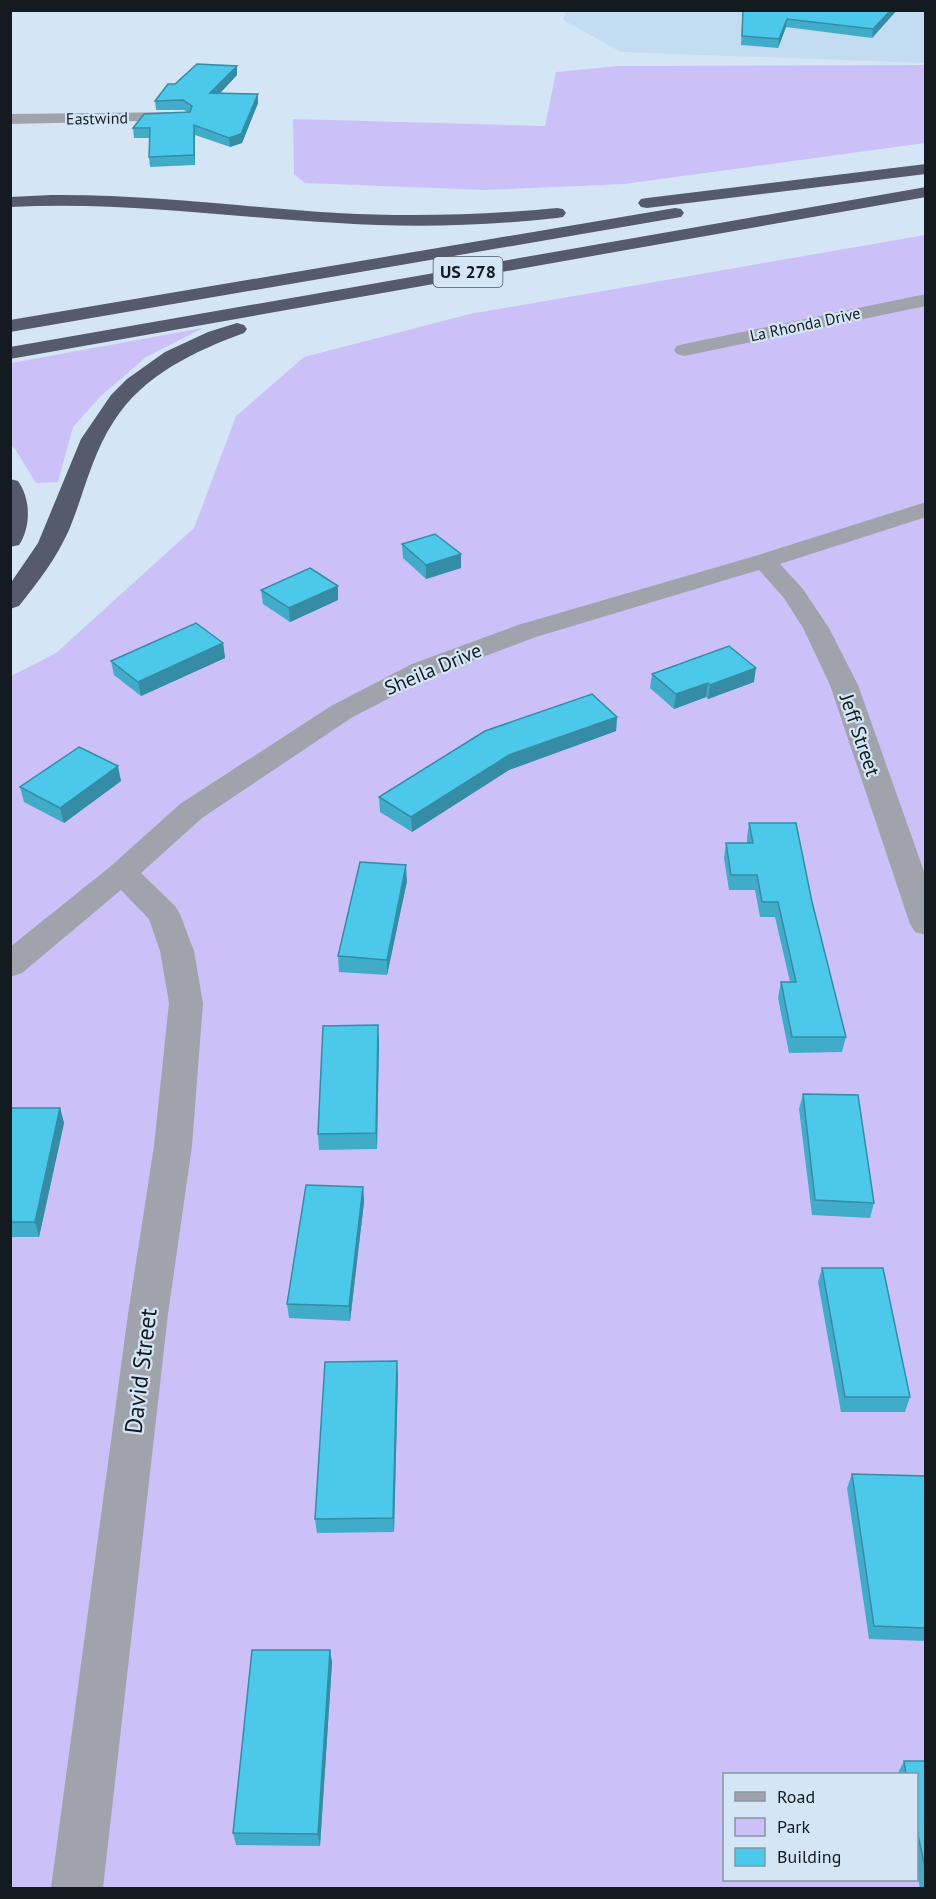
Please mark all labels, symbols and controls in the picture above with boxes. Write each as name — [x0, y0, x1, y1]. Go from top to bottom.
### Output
street label: Eastwind — [66, 107, 128, 129]
road number: US 278 — [434, 257, 502, 287]
street label: La Rhonda Drive — [748, 303, 862, 345]
street label: Sheila Drive — [381, 637, 485, 701]
street label: Jeff Street — [834, 690, 886, 780]
street label: David Street — [117, 1306, 164, 1435]
legend — [723, 1773, 918, 1881]
text: Road — [777, 1785, 815, 1808]
text: Park — [777, 1815, 810, 1838]
text: Building — [777, 1845, 841, 1868]

